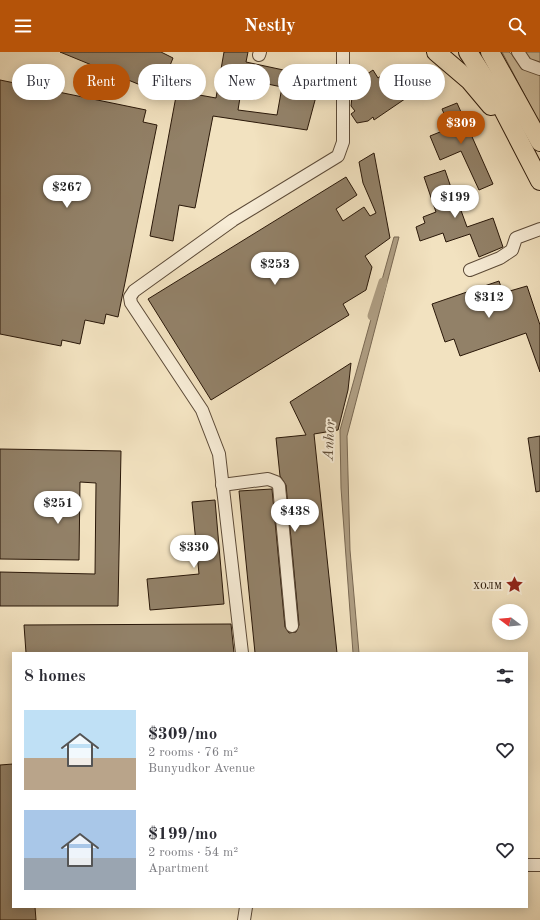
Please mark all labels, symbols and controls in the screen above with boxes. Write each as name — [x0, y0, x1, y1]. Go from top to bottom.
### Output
icon: menu — [12, 15, 34, 37]
icon: search — [506, 15, 528, 37]
text: Nestly — [244, 17, 296, 35]
chip: Buy — [12, 64, 65, 100]
chip: Rent — [73, 64, 130, 100]
chip: Filters — [138, 64, 206, 100]
chip: New — [214, 64, 270, 100]
chip: Apartment — [278, 64, 371, 100]
chip: House — [379, 64, 445, 100]
pin: $309 — [437, 111, 485, 145]
text: $309 — [446, 117, 476, 130]
pin: $267 — [43, 175, 91, 209]
text: $267 — [52, 181, 82, 194]
pin: $199 — [431, 185, 479, 219]
text: $199 — [440, 191, 470, 204]
pin: $253 — [251, 252, 299, 286]
text: $253 — [260, 258, 290, 271]
pin: $312 — [465, 285, 513, 319]
text: $312 — [474, 291, 504, 304]
water label: Anhor — [321, 419, 339, 462]
pin: $251 — [34, 491, 82, 525]
text: $251 — [43, 497, 73, 510]
pin: $438 — [271, 499, 319, 533]
text: $438 — [280, 505, 310, 518]
pin: $330 — [170, 535, 218, 569]
text: $330 — [179, 541, 209, 554]
place icon: холм — [505, 575, 525, 595]
place label: холм — [473, 578, 502, 592]
north arrow — [492, 604, 528, 640]
map controls — [492, 604, 528, 640]
icon: filters — [494, 665, 516, 687]
text: 8 homes — [24, 668, 86, 685]
icon: home — [56, 726, 104, 774]
text: $309/mo — [148, 726, 217, 743]
icon: heart — [494, 739, 516, 761]
text: 2 rooms · 76 m² — [148, 746, 238, 759]
text: Bunyudkor Avenue — [148, 762, 255, 775]
icon: home — [56, 826, 104, 874]
text: $199/mo — [148, 826, 217, 843]
icon: heart — [494, 839, 516, 861]
text: 2 rooms · 54 m² — [148, 846, 238, 859]
text: Apartment — [148, 862, 209, 875]

